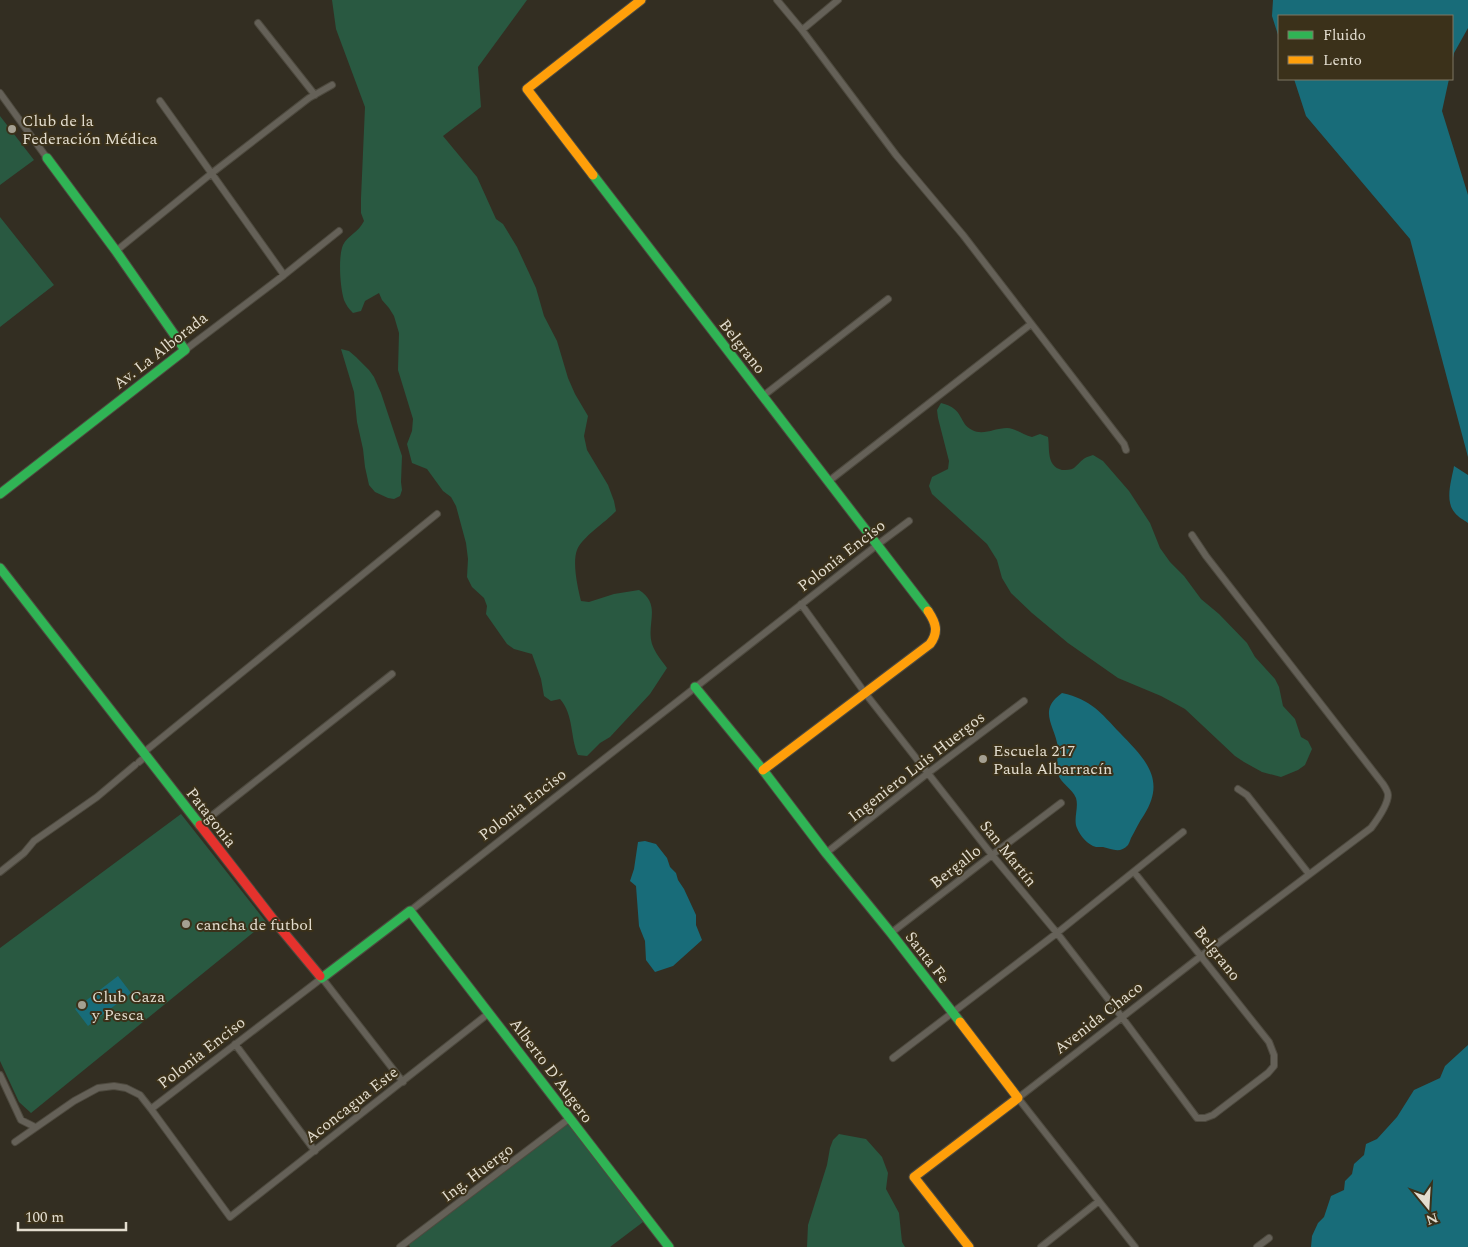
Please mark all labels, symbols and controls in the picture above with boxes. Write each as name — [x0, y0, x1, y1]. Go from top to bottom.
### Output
legend — [1278, 15, 1453, 80]
text: Fluido — [1323, 24, 1366, 47]
text: Lento — [1323, 49, 1362, 72]
place label: Club de la Federación Médica — [22, 109, 157, 151]
marker: Club de la Federación Médica — [6, 123, 18, 135]
street label: Av. La Alborada — [108, 306, 213, 395]
street label: Belgrano — [713, 314, 771, 379]
street label: Polonia Enciso — [793, 514, 891, 598]
street label: Ingeniero Luis Huergos — [843, 706, 990, 828]
place label: Escuela 217 Paula Albarracín — [993, 739, 1112, 781]
marker: Escuela 217 Paula Albarracín — [977, 753, 989, 765]
street label: Polonia Enciso — [474, 763, 572, 847]
street label: Patagonia — [180, 782, 242, 853]
street label: San Martín — [974, 815, 1043, 892]
street label: Bergallo — [925, 839, 986, 894]
place label: cancha de futbol — [196, 913, 313, 937]
marker: cancha de futbol — [180, 918, 192, 930]
street label: Belgrano — [1188, 921, 1246, 986]
street label: Santa Fe — [899, 926, 955, 989]
street label: Avenida Chaco — [1049, 975, 1148, 1060]
place label: Club Caza y Pesca — [91, 985, 165, 1027]
marker: Club Caza y Pesca — [76, 999, 88, 1011]
street label: Polonia Enciso — [153, 1011, 251, 1095]
street label: Alberto D'Augero — [504, 1013, 599, 1128]
street label: Aconcagua Este — [300, 1061, 403, 1149]
street label: Ing. Huergo — [437, 1138, 519, 1208]
north arrow — [1403, 1182, 1453, 1232]
scale bar — [18, 1200, 125, 1232]
text: 100 m — [25, 1206, 64, 1229]
text: N — [1423, 1207, 1441, 1231]

